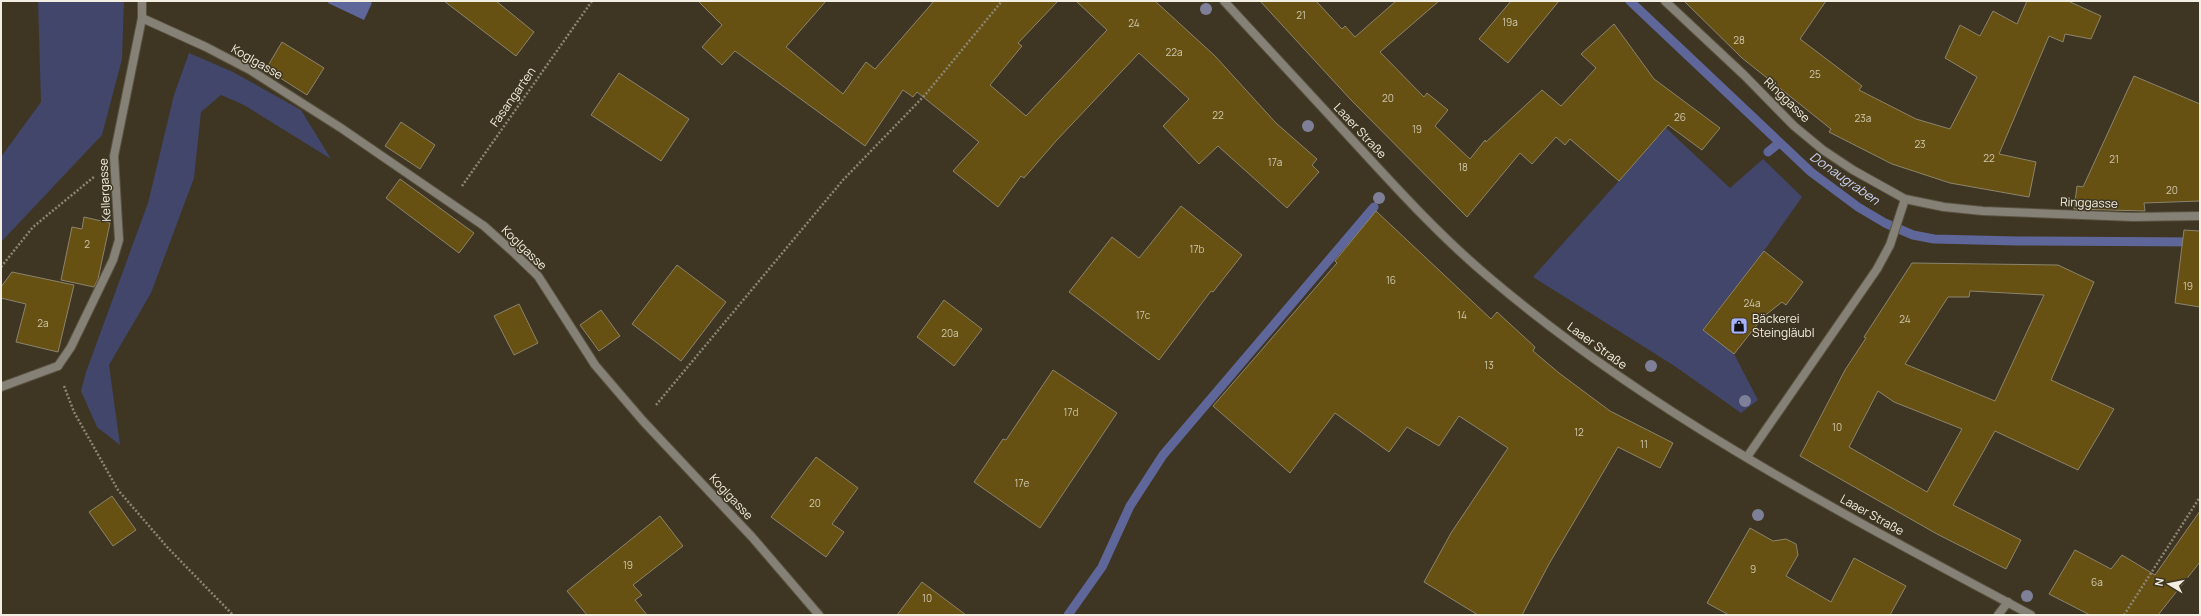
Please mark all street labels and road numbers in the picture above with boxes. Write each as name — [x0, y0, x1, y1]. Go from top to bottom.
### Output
street label: Koglgasse — [228, 40, 286, 83]
street label: Fasangarten — [486, 64, 539, 130]
street label: Ringgasse — [1761, 73, 1814, 126]
street label: Laaer Straße — [1330, 99, 1391, 162]
street label: Kellergasse — [94, 158, 115, 222]
street label: Ringgasse — [2060, 193, 2118, 212]
street label: Koglgasse — [498, 222, 551, 274]
street label: Laaer Straße — [1564, 318, 1631, 373]
street label: Koglgasse — [706, 470, 757, 523]
street label: Laaer Straße — [1837, 490, 1907, 539]

